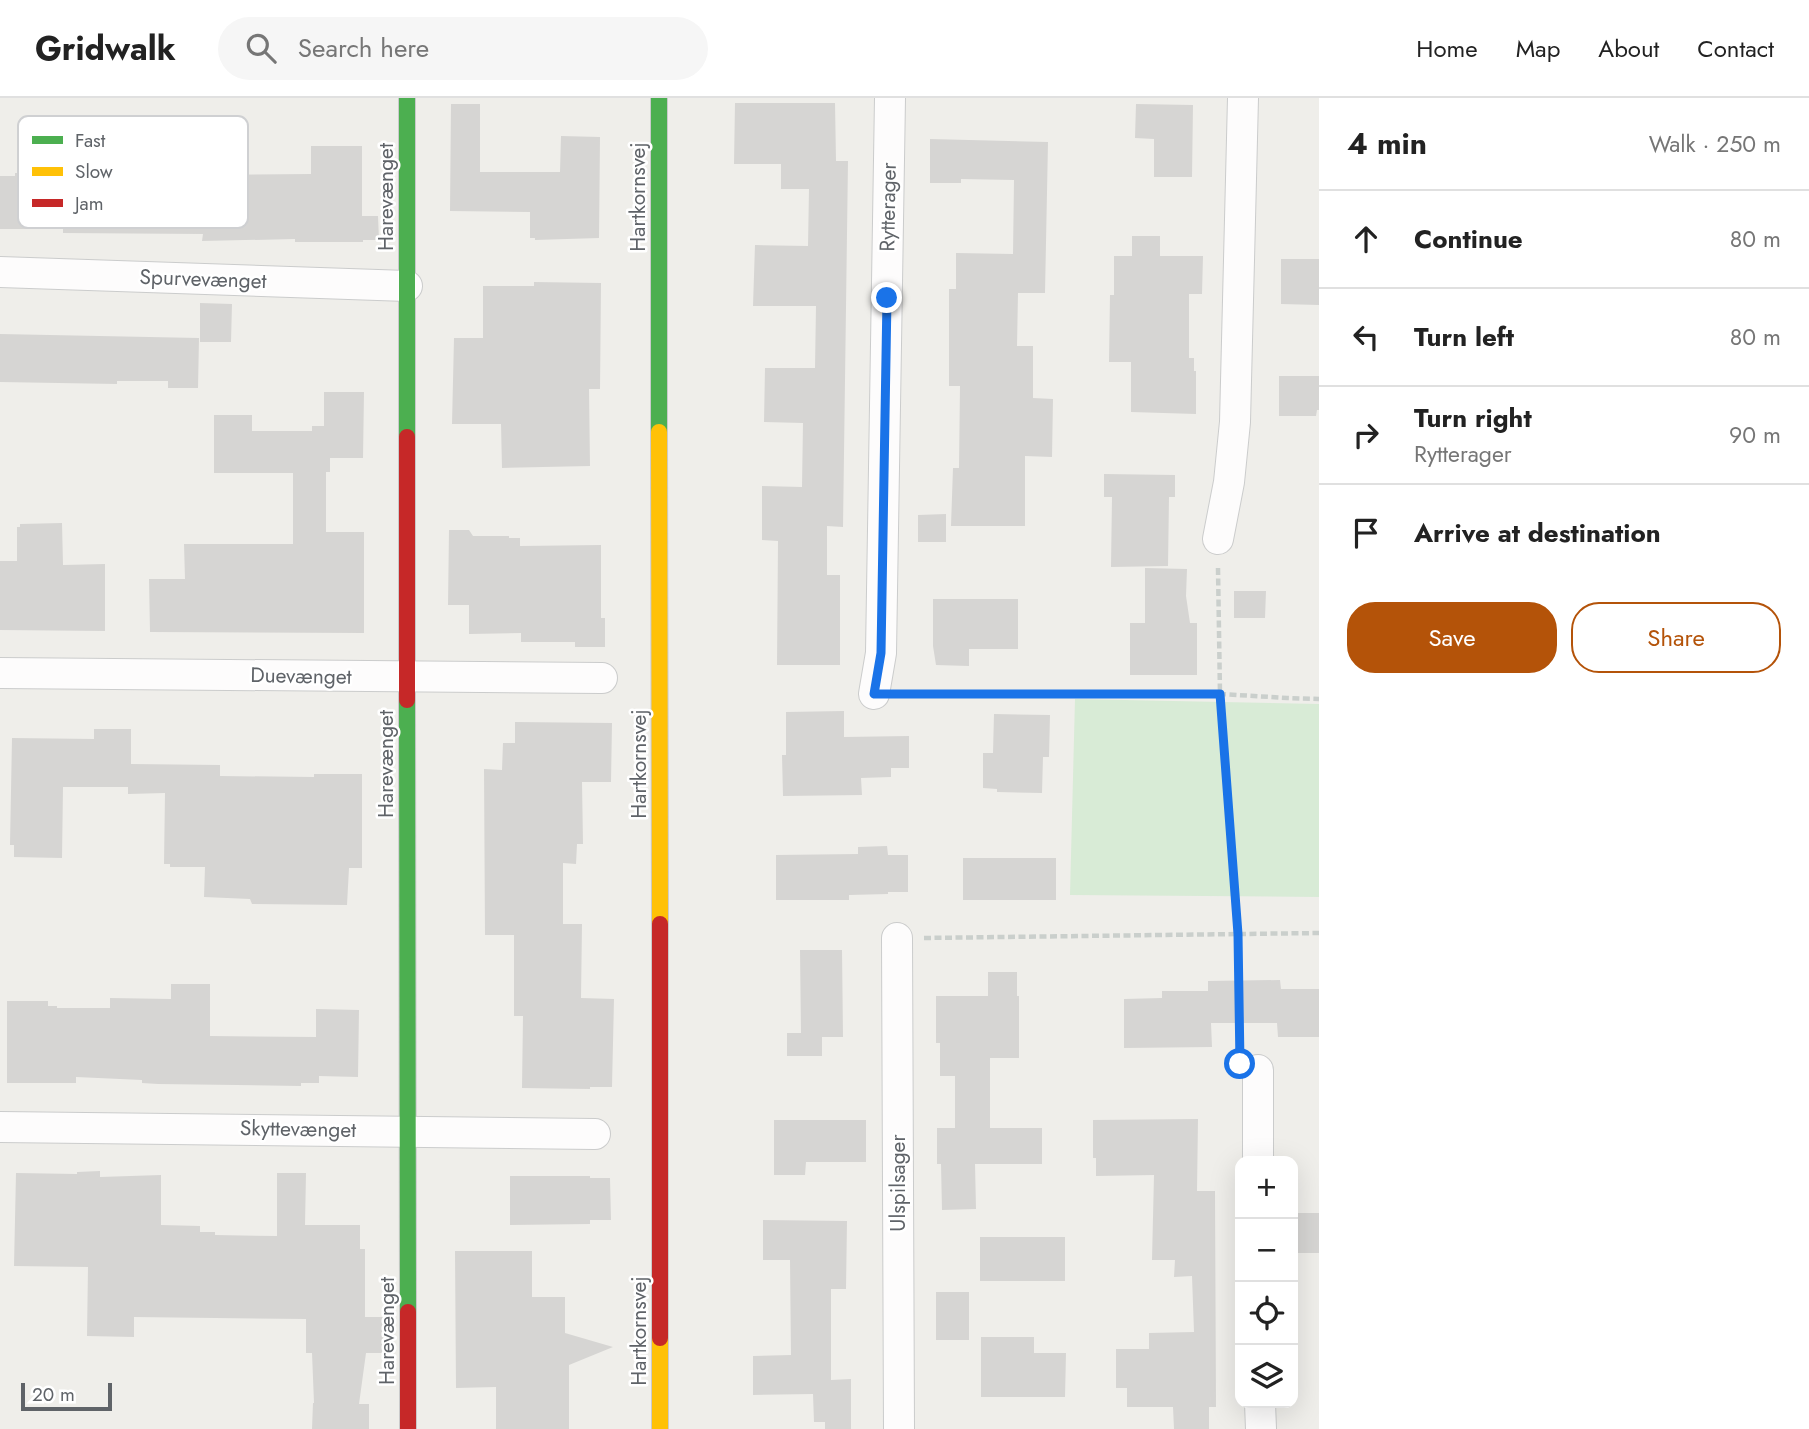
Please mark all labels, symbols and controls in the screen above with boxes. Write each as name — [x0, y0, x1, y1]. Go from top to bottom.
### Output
search box — [218, 17, 708, 80]
text: Gridwalk — [35, 25, 176, 72]
icon: search — [242, 29, 280, 67]
text: Search here — [298, 29, 429, 67]
text: Home — [1416, 31, 1478, 66]
text: Map — [1516, 31, 1560, 66]
text: About — [1598, 31, 1659, 66]
text: Contact — [1697, 31, 1774, 66]
legend — [18, 116, 248, 228]
text: 4 min — [1347, 122, 1427, 165]
text: Fast — [75, 127, 106, 154]
text: Walk · 250 m — [1649, 127, 1781, 161]
street label: Hartkornsvej — [623, 142, 653, 252]
street label: Harevænget — [371, 143, 401, 251]
text: Slow — [75, 158, 113, 185]
street label: Rytterager — [872, 161, 904, 252]
text: Jam — [72, 190, 104, 217]
icon: ahead — [1347, 220, 1385, 258]
text: Continue — [1414, 220, 1523, 258]
text: 80 m — [1730, 222, 1781, 256]
street label: Spurvevænget — [139, 262, 267, 296]
route end — [871, 282, 902, 313]
icon: left — [1347, 318, 1385, 356]
text: Turn left — [1414, 318, 1514, 356]
text: 80 m — [1730, 320, 1781, 354]
text: Turn right — [1414, 399, 1532, 437]
icon: right — [1347, 416, 1385, 454]
text: 90 m — [1729, 418, 1781, 452]
text: Rytterager — [1414, 437, 1512, 471]
icon: arrive — [1347, 514, 1385, 552]
text: Arrive at destination — [1414, 514, 1661, 552]
button: Save — [1347, 602, 1557, 673]
button: Share — [1571, 602, 1781, 673]
street label: Duevænget — [250, 660, 352, 692]
street label: Hartkornsvej — [624, 709, 654, 819]
street label: Harevænget — [371, 710, 401, 818]
route start — [1224, 1048, 1255, 1079]
street label: Skyttevænget — [240, 1113, 356, 1145]
street label: Ulspilsager — [883, 1134, 913, 1232]
map controls — [1235, 1156, 1298, 1408]
button: + — [1235, 1156, 1298, 1219]
button: − — [1235, 1219, 1298, 1282]
street label: Hartkornsvej — [624, 1276, 654, 1386]
street label: Harevænget — [372, 1277, 402, 1385]
button: locate — [1235, 1282, 1298, 1345]
button: layers — [1235, 1345, 1298, 1408]
scale bar — [21, 1380, 112, 1412]
text: 20 m — [32, 1381, 75, 1408]

